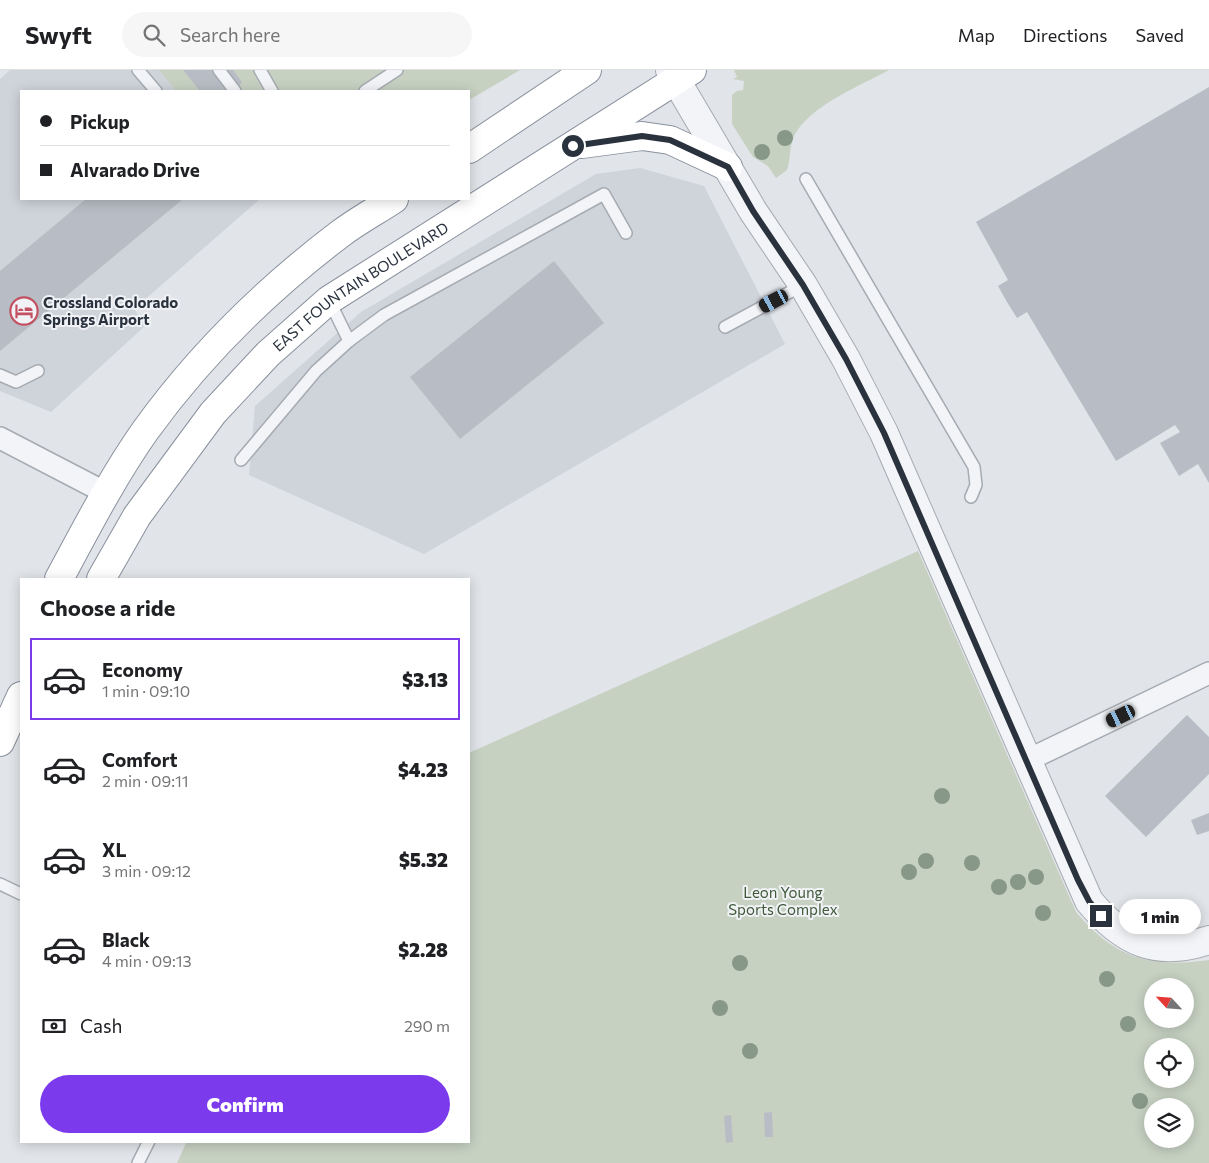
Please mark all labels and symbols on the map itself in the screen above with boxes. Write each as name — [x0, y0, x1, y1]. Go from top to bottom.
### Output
route start — [562, 135, 584, 157]
street label: EAST FOUNTAIN BOULEVARD — [269, 218, 451, 355]
car — [757, 287, 790, 315]
place label: Crossland Colorado Springs Airport — [43, 293, 178, 328]
hotel icon: Crossland Colorado Springs Airport — [9, 296, 39, 326]
car — [1104, 703, 1137, 729]
park label: Leon Young Sports Complex — [728, 883, 838, 918]
callout: 1 min — [1118, 898, 1201, 934]
route end — [1090, 905, 1112, 927]
north arrow — [1144, 978, 1194, 1028]

